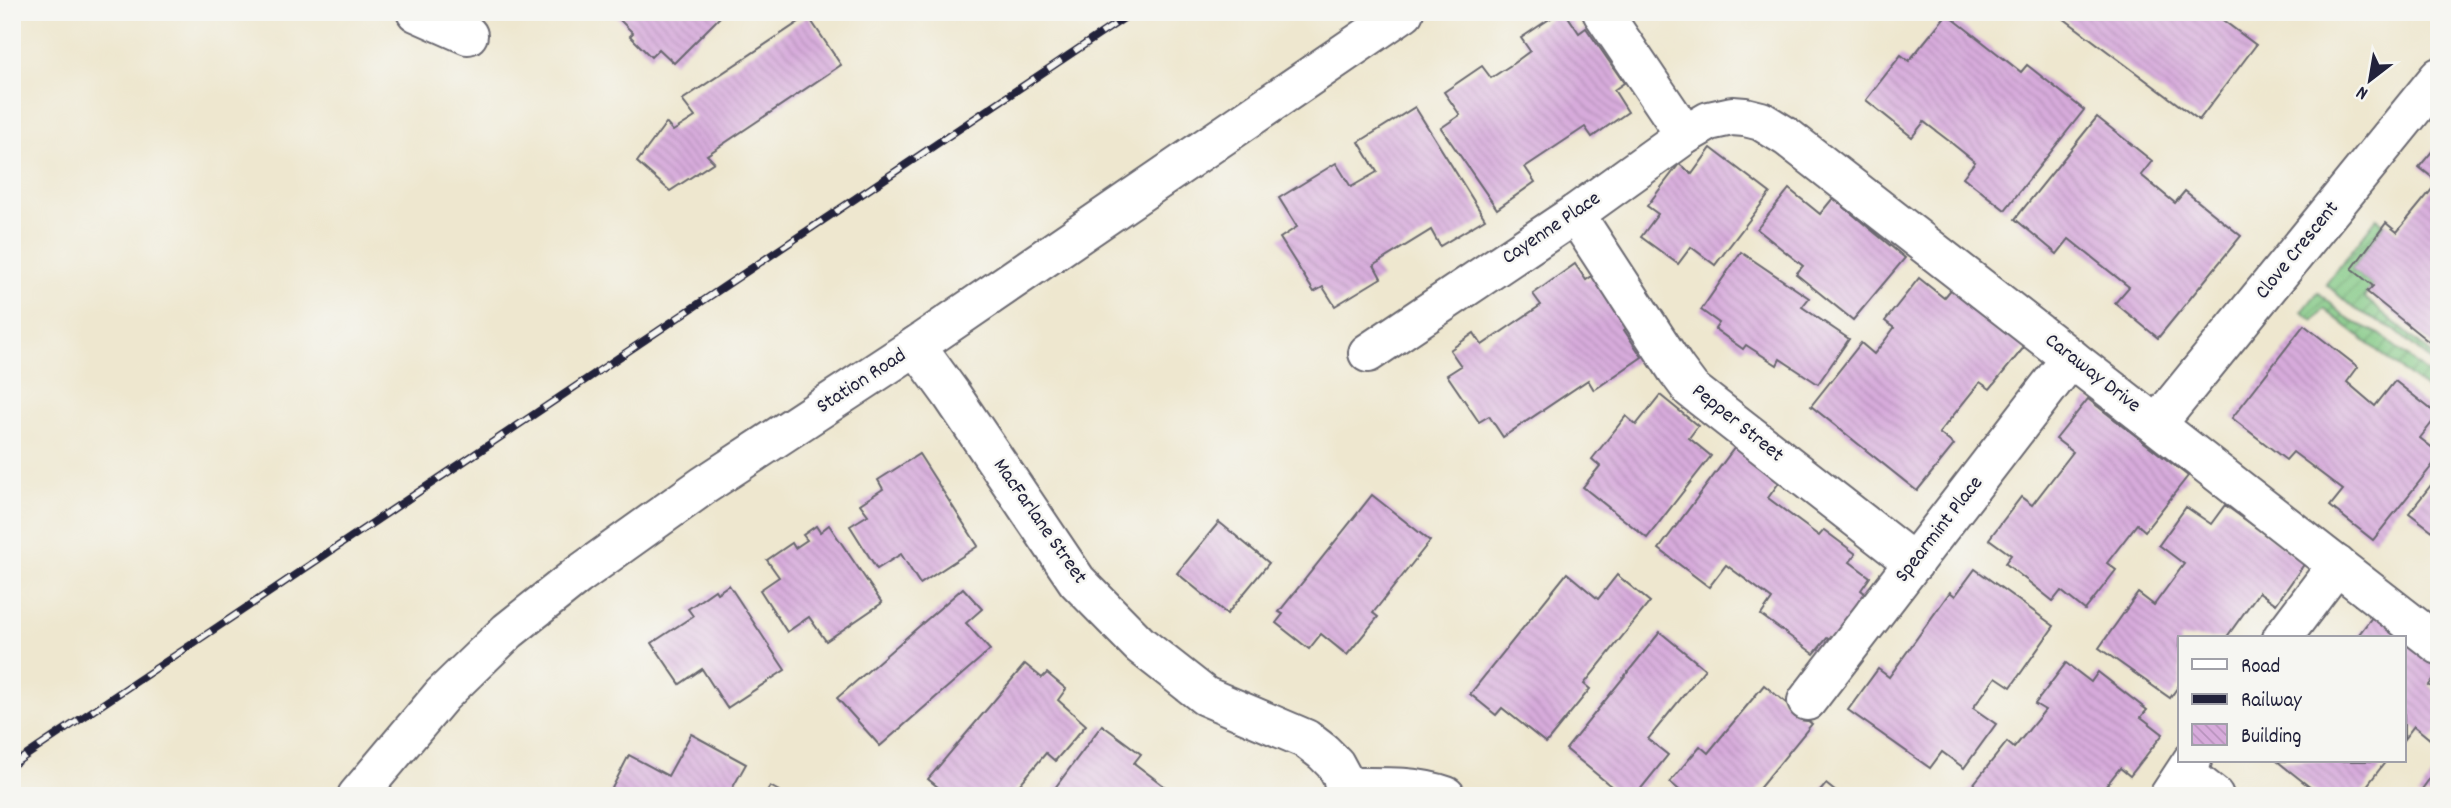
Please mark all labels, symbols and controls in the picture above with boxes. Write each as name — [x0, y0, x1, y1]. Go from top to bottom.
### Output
north arrow — [2336, 46, 2406, 116]
text: N — [2352, 78, 2374, 106]
street label: Cayenne Place — [1497, 185, 1607, 273]
street label: Clove Crescent — [2249, 195, 2347, 307]
street label: Caraway Drive — [2037, 327, 2147, 421]
street label: Station Road — [811, 342, 913, 422]
street label: Pepper Street — [1684, 377, 1790, 471]
street label: MacFarlane Street — [984, 453, 1094, 591]
street label: Spearmint Place — [1889, 470, 1991, 590]
legend — [2178, 636, 2406, 762]
text: Road — [2241, 653, 2280, 683]
text: Railway — [2241, 687, 2302, 717]
text: Building — [2241, 723, 2301, 753]

